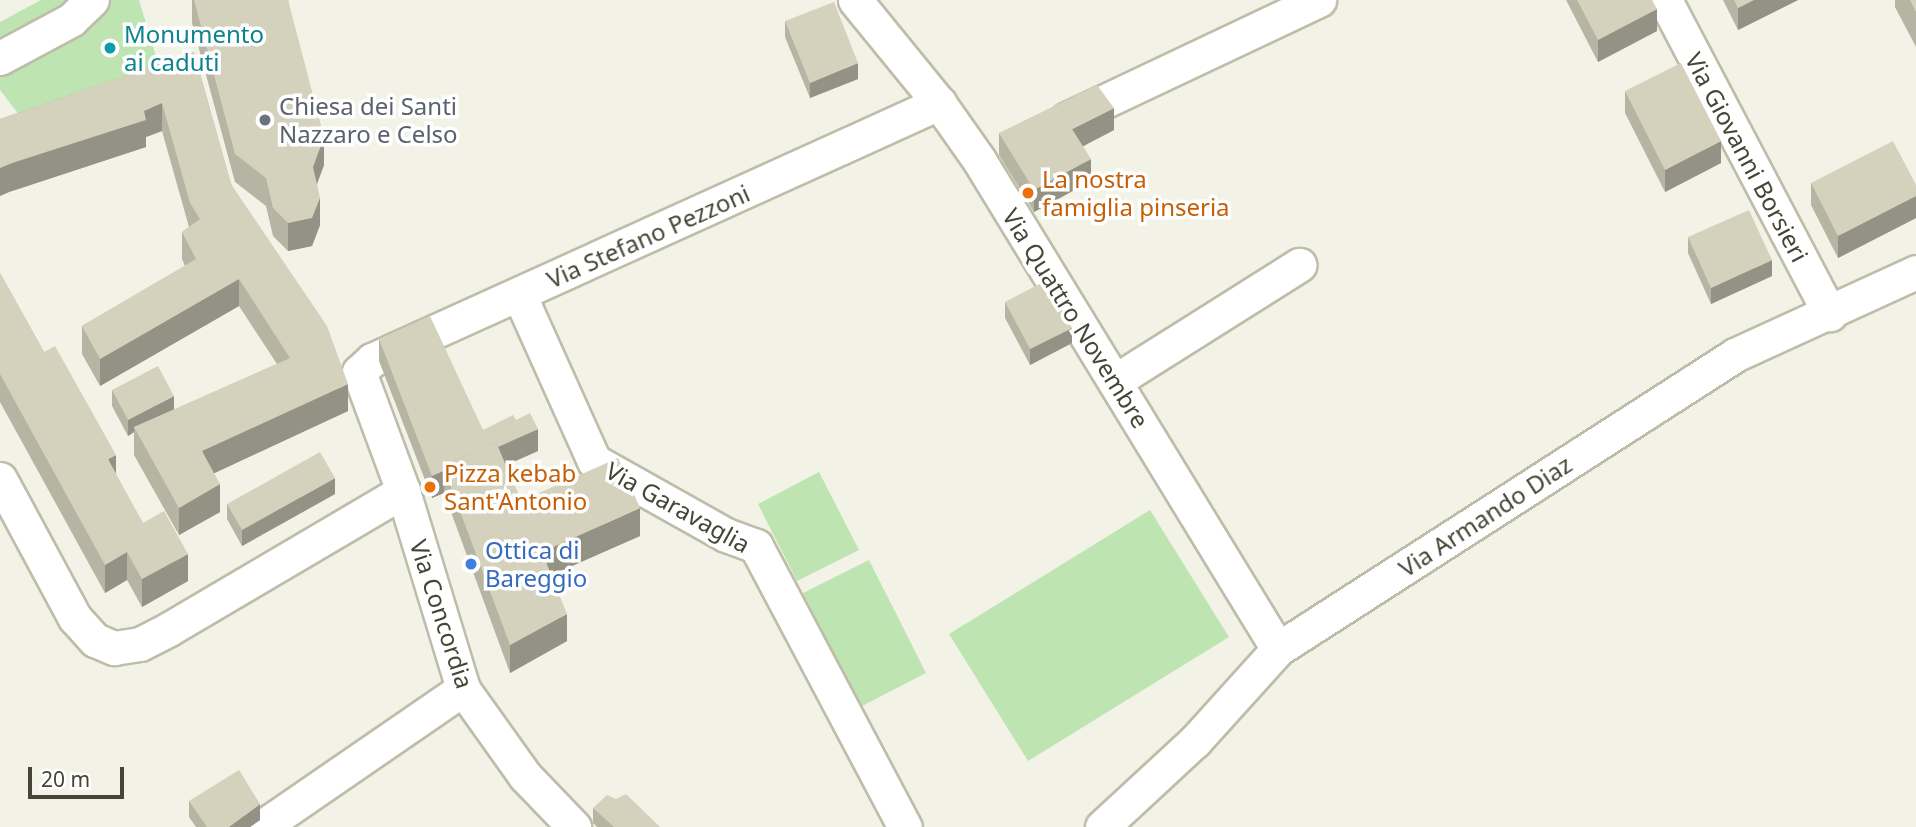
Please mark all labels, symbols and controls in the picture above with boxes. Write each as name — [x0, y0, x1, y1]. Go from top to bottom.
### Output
place label: Monumento ai caduti — [124, 20, 264, 76]
marker: Monumento ai caduti — [102, 40, 118, 56]
street label: Via Giovanni Borsieri — [1680, 47, 1814, 267]
place label: Chiesa dei Santi Nazzaro e Celso — [279, 92, 458, 148]
marker: Chiesa dei Santi Nazzaro e Celso — [257, 112, 273, 128]
place label: La nostra famiglia pinseria — [1042, 165, 1230, 221]
street label: Via Stefano Pezzoni — [542, 178, 754, 294]
marker: La nostra famiglia pinseria — [1020, 185, 1036, 201]
street label: Via Quattro Novembre — [997, 203, 1155, 433]
street label: Via Armando Diaz — [1393, 449, 1577, 583]
street label: Via Garavaglia — [601, 456, 755, 558]
place label: Pizza kebab Sant'Antonio — [444, 459, 587, 515]
marker: Pizza kebab Sant'Antonio — [422, 479, 438, 495]
street label: Via Concordia — [404, 536, 480, 692]
place label: Ottica di Bareggio — [485, 536, 587, 592]
marker: Ottica di Bareggio — [463, 556, 479, 572]
scale bar — [32, 754, 128, 798]
text: 20 m — [41, 765, 90, 793]

